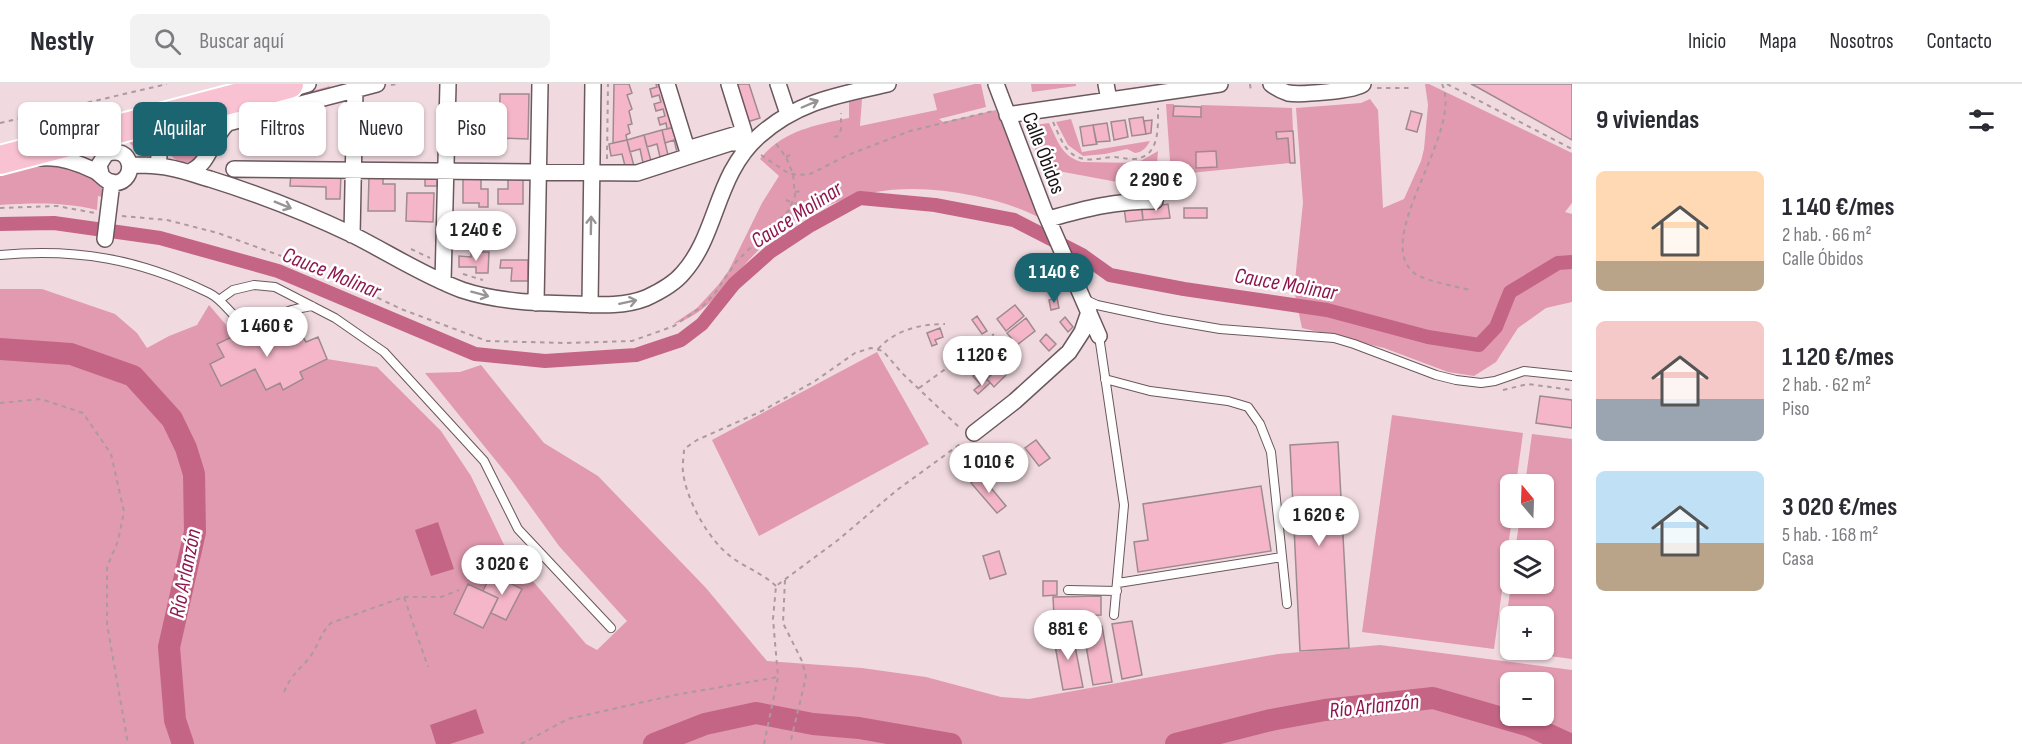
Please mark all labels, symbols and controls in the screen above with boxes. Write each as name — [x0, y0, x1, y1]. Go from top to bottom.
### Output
search box — [130, 14, 550, 68]
text: Nestly — [30, 25, 94, 58]
icon: search — [151, 25, 184, 58]
text: Buscar aquí — [199, 28, 284, 55]
text: Inicio — [1688, 29, 1726, 54]
text: Mapa — [1759, 29, 1797, 54]
text: Nosotros — [1830, 29, 1894, 54]
text: Contacto — [1927, 29, 1992, 54]
one-way arrow — [800, 98, 818, 109]
chip: Comprar — [18, 102, 121, 156]
chip: Alquilar — [133, 102, 227, 156]
chip: Filtros — [239, 102, 326, 156]
chip: Nuevo — [338, 102, 424, 156]
chip: Piso — [436, 102, 507, 156]
icon: filters — [1965, 104, 1998, 137]
text: 9 viviendas — [1596, 105, 1699, 136]
street label: Calle Óbidos — [1017, 109, 1071, 198]
pin: 2 290 € — [1101, 161, 1211, 212]
text: 2 290 € — [1130, 168, 1182, 192]
water label: Cauce Molinar — [746, 175, 848, 255]
text: 1 140 €/mes — [1782, 192, 1895, 223]
icon: home — [1644, 195, 1716, 267]
one-way arrow — [273, 200, 292, 211]
pin: 1 240 € — [421, 211, 531, 262]
one-way arrow — [585, 216, 597, 236]
text: 1 240 € — [450, 218, 502, 242]
text: 2 hab. · 66 m² — [1782, 223, 1872, 247]
water label: Cauce Molinar — [278, 242, 385, 306]
text: Calle Óbidos — [1782, 247, 1863, 271]
pin: 1 140 € — [999, 253, 1109, 304]
text: 1 140 € — [1028, 260, 1080, 284]
water label: Cauce Molinar — [1232, 262, 1340, 307]
one-way arrow — [470, 289, 489, 301]
one-way arrow — [618, 296, 637, 308]
pin: 1 460 € — [212, 307, 322, 358]
text: 1 460 € — [241, 314, 293, 338]
pin: 1 120 € — [927, 336, 1037, 387]
text: 1 120 €/mes — [1782, 342, 1894, 373]
text: 1 120 € — [957, 343, 1007, 367]
icon: home — [1644, 345, 1716, 417]
text: 2 hab. · 62 m² — [1782, 373, 1871, 397]
text: Piso — [1782, 397, 1810, 421]
pin: 1 010 € — [934, 443, 1044, 494]
text: 1 010 € — [963, 450, 1015, 474]
north arrow — [1500, 474, 1554, 528]
map controls — [1500, 474, 1554, 726]
text: 3 020 €/mes — [1782, 492, 1897, 523]
icon: home — [1644, 495, 1716, 567]
pin: 1 620 € — [1264, 496, 1374, 547]
text: 1 620 € — [1293, 503, 1345, 527]
text: 5 hab. · 168 m² — [1782, 523, 1878, 547]
water label: Río Arlanzón — [164, 527, 207, 620]
button: layers — [1500, 540, 1554, 594]
pin: 3 020 € — [447, 545, 557, 596]
text: Casa — [1782, 547, 1814, 571]
text: 3 020 € — [475, 552, 529, 576]
button: + — [1500, 606, 1554, 660]
pin: 881 € — [1026, 610, 1110, 661]
text: 881 € — [1048, 617, 1088, 641]
button: − — [1500, 672, 1554, 726]
water label: Río Arlanzón — [1328, 688, 1420, 725]

